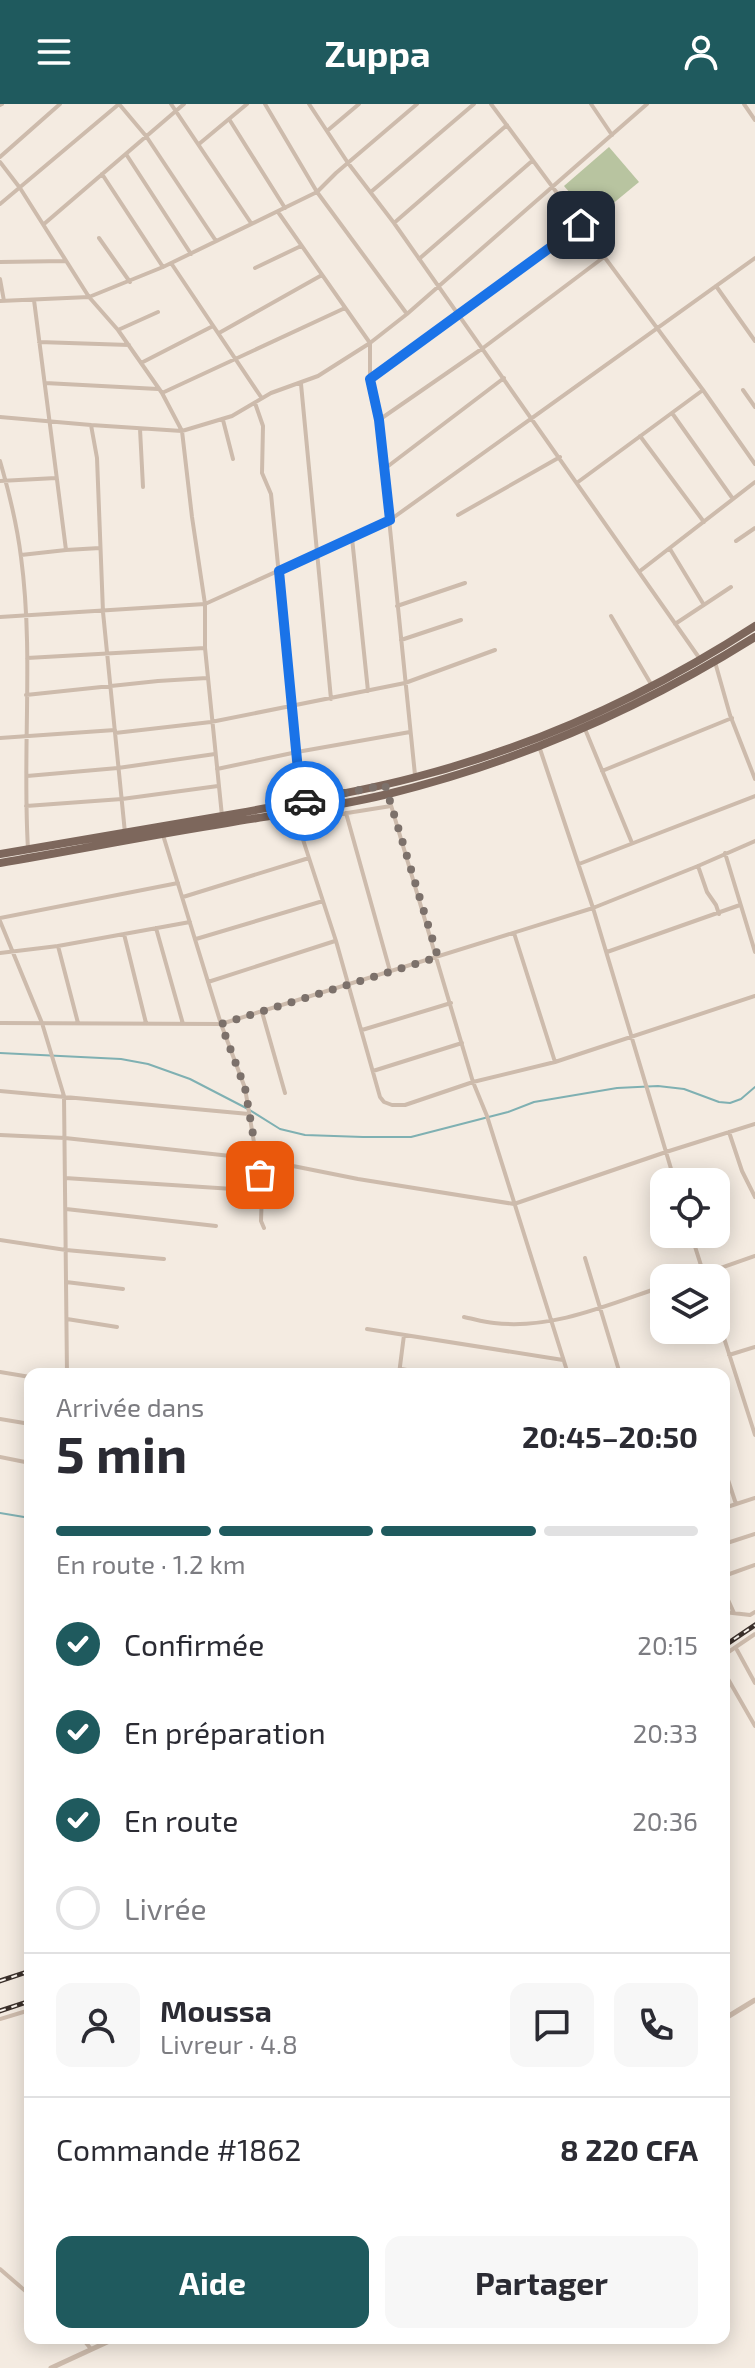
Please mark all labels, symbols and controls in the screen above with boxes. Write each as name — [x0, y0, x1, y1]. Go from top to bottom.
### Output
icon: menu — [32, 30, 76, 74]
icon: person — [679, 30, 723, 74]
text: Zuppa — [324, 31, 431, 74]
pin — [547, 191, 615, 259]
icon: home — [559, 203, 603, 247]
courier — [265, 761, 345, 841]
icon: car — [283, 779, 327, 823]
pin — [226, 1141, 294, 1209]
icon: bag — [238, 1153, 282, 1197]
map controls — [650, 1168, 730, 1344]
button: locate — [650, 1168, 730, 1248]
button: layers — [650, 1264, 730, 1344]
text: Arrivée dans — [56, 1391, 204, 1422]
text: 20:45–20:50 — [522, 1418, 698, 1454]
text: 5 min — [56, 1421, 187, 1483]
text: En route · 1.2 km — [56, 1548, 245, 1579]
icon: check — [56, 1622, 100, 1666]
text: Confirmée — [124, 1626, 264, 1662]
text: 20:15 — [637, 1629, 698, 1660]
icon: check — [56, 1710, 100, 1754]
text: En préparation — [124, 1714, 326, 1750]
text: 20:33 — [633, 1717, 698, 1748]
icon: check — [56, 1798, 100, 1842]
text: En route — [124, 1802, 238, 1838]
text: 20:36 — [632, 1805, 698, 1836]
text: Livrée — [124, 1890, 207, 1926]
button: person — [56, 1983, 140, 2067]
button: chat — [510, 1983, 594, 2067]
button: phone — [614, 1983, 698, 2067]
text: Moussa — [160, 1992, 272, 2028]
text: Livreur · 4.8 — [160, 2028, 298, 2059]
text: Commande #1862 — [56, 2131, 301, 2167]
text: 8 220 CFA — [560, 2131, 698, 2167]
button: Aide — [56, 2236, 369, 2328]
button: Partager — [385, 2236, 698, 2328]

